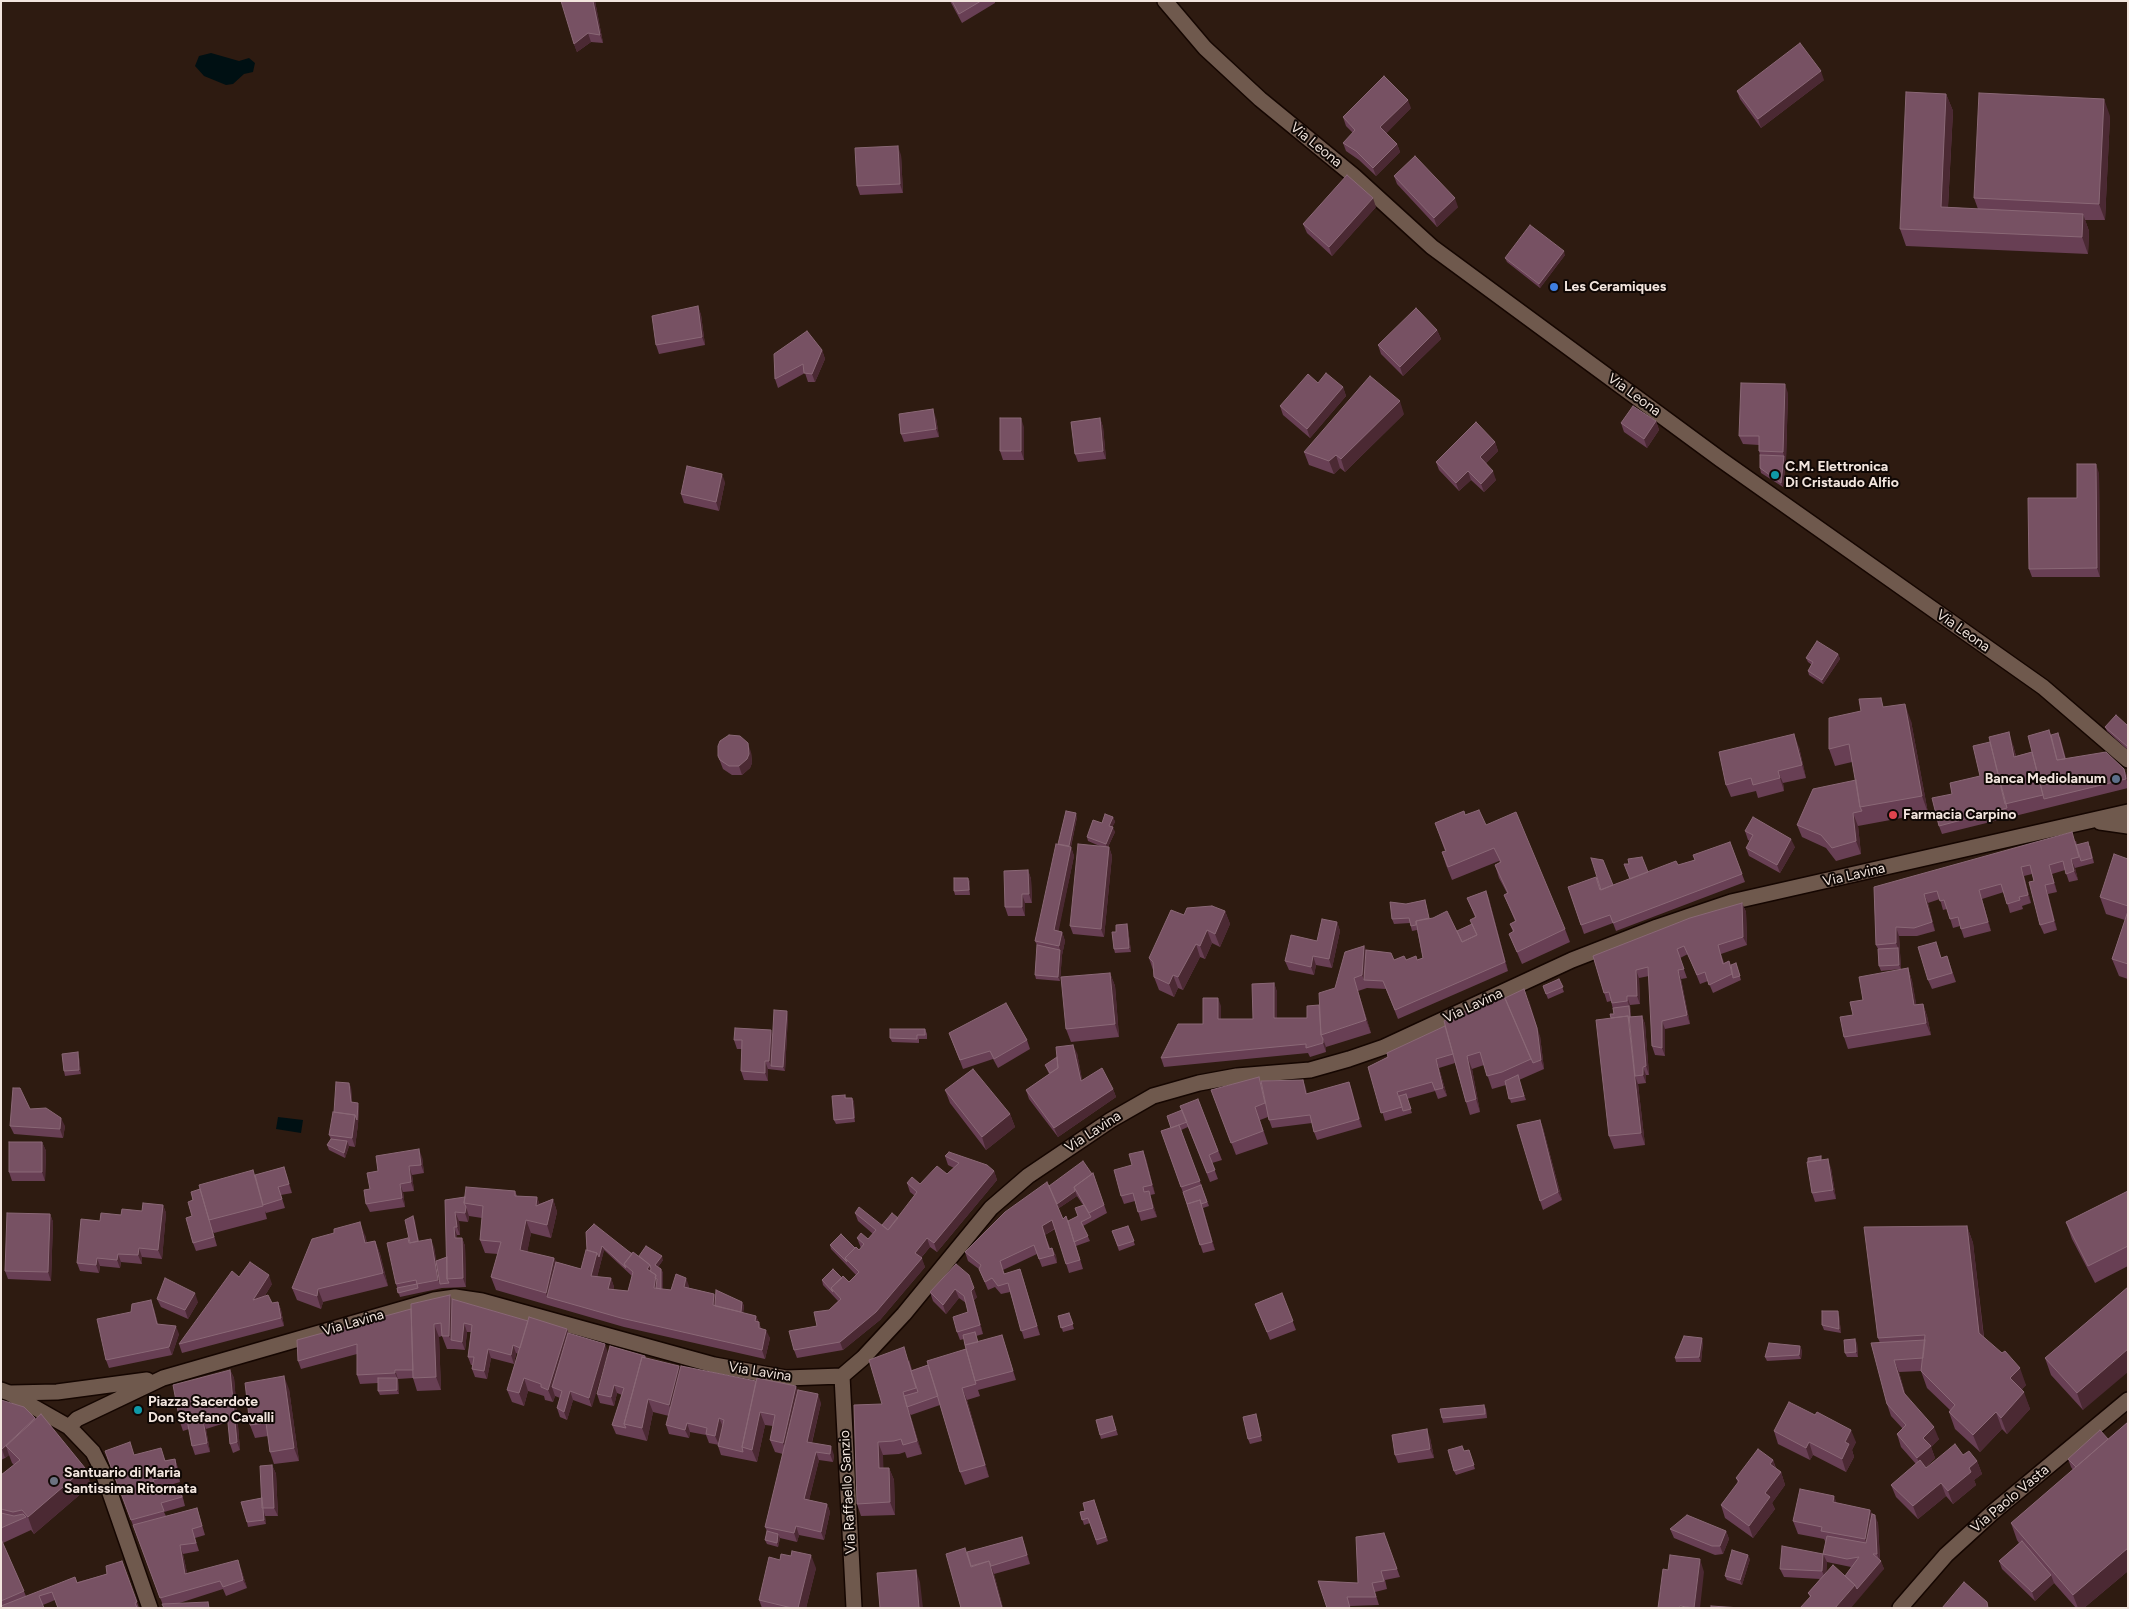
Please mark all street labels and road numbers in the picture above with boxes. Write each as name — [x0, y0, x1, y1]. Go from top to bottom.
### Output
street label: Via Leona — [1287, 119, 1345, 171]
street label: Via Leona — [1604, 370, 1664, 420]
street label: Via Leona — [1933, 606, 1993, 656]
street label: Via Lavina — [1821, 860, 1887, 890]
street label: Via Lavina — [1441, 985, 1505, 1027]
street label: Via Lavina — [1062, 1108, 1124, 1156]
street label: Via Lavina — [320, 1306, 386, 1340]
street label: Via Lavina — [727, 1359, 793, 1385]
street label: Via Raffaello Sanzio — [836, 1430, 860, 1554]
street label: Via Paolo Vasta — [1968, 1462, 2052, 1536]

